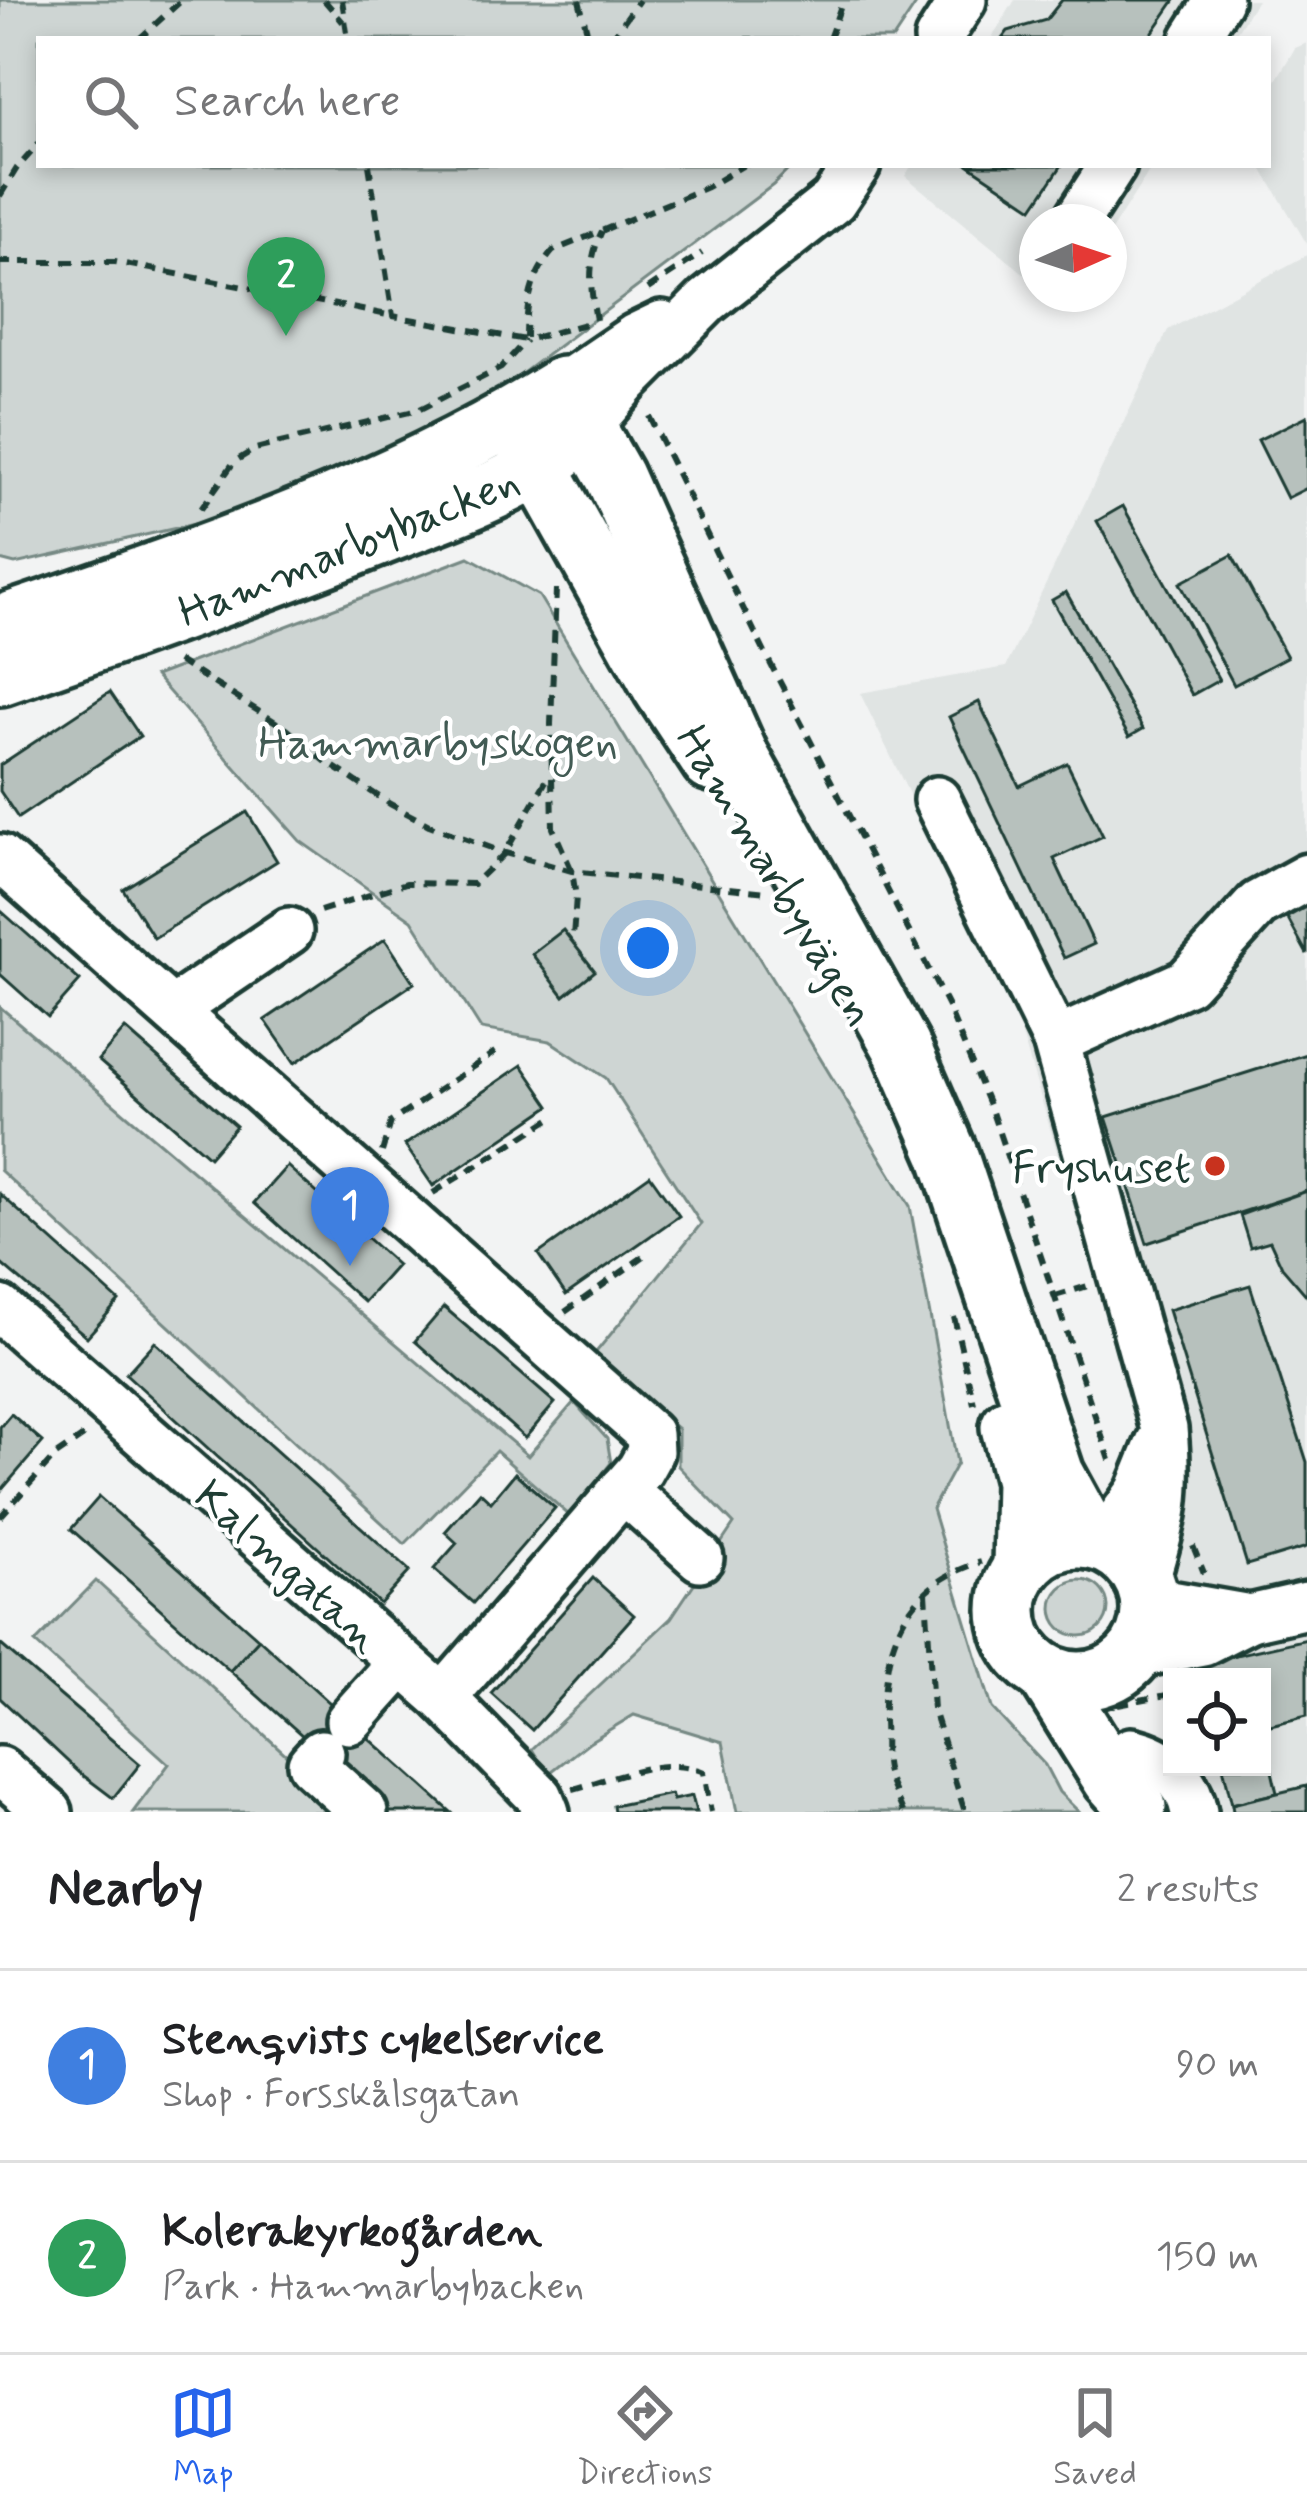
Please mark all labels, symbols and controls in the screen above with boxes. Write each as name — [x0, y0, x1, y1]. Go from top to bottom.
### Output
search box — [36, 36, 1271, 168]
icon: search — [78, 69, 144, 135]
text: Search here — [174, 73, 401, 132]
north arrow — [1019, 204, 1127, 312]
pin: 2 — [247, 237, 325, 336]
street label: Hammarbybacken — [170, 453, 529, 644]
park label: Hammarbyskogen — [258, 715, 618, 778]
street label: Hammarbyvägen — [660, 715, 888, 1039]
your location — [618, 918, 678, 978]
place label: Fryshuset — [1012, 1140, 1191, 1199]
marker: Fryshuset — [1202, 1153, 1228, 1179]
pin: 1 — [311, 1167, 389, 1266]
street label: Kalmgatan — [181, 1468, 393, 1667]
map controls — [1163, 1668, 1271, 1776]
button: locate — [1163, 1668, 1271, 1776]
text: Nearby — [48, 1857, 203, 1923]
text: 2 results — [1117, 1865, 1259, 1916]
text: Stenqvists cykelservice — [162, 2011, 604, 2070]
text: 1 — [78, 2040, 96, 2091]
text: 90 m — [1176, 2040, 1259, 2091]
text: Shop · Forsskålsgatan — [162, 2070, 520, 2121]
text: Kolerakyrkogården — [162, 2203, 542, 2262]
text: 2 — [77, 2232, 97, 2283]
text: 150 m — [1156, 2232, 1259, 2283]
text: Park · Hammarbybacken — [162, 2262, 584, 2313]
tab: Map — [170, 2380, 236, 2496]
tab: Directions — [577, 2380, 713, 2496]
tab: Saved — [1053, 2380, 1137, 2496]

